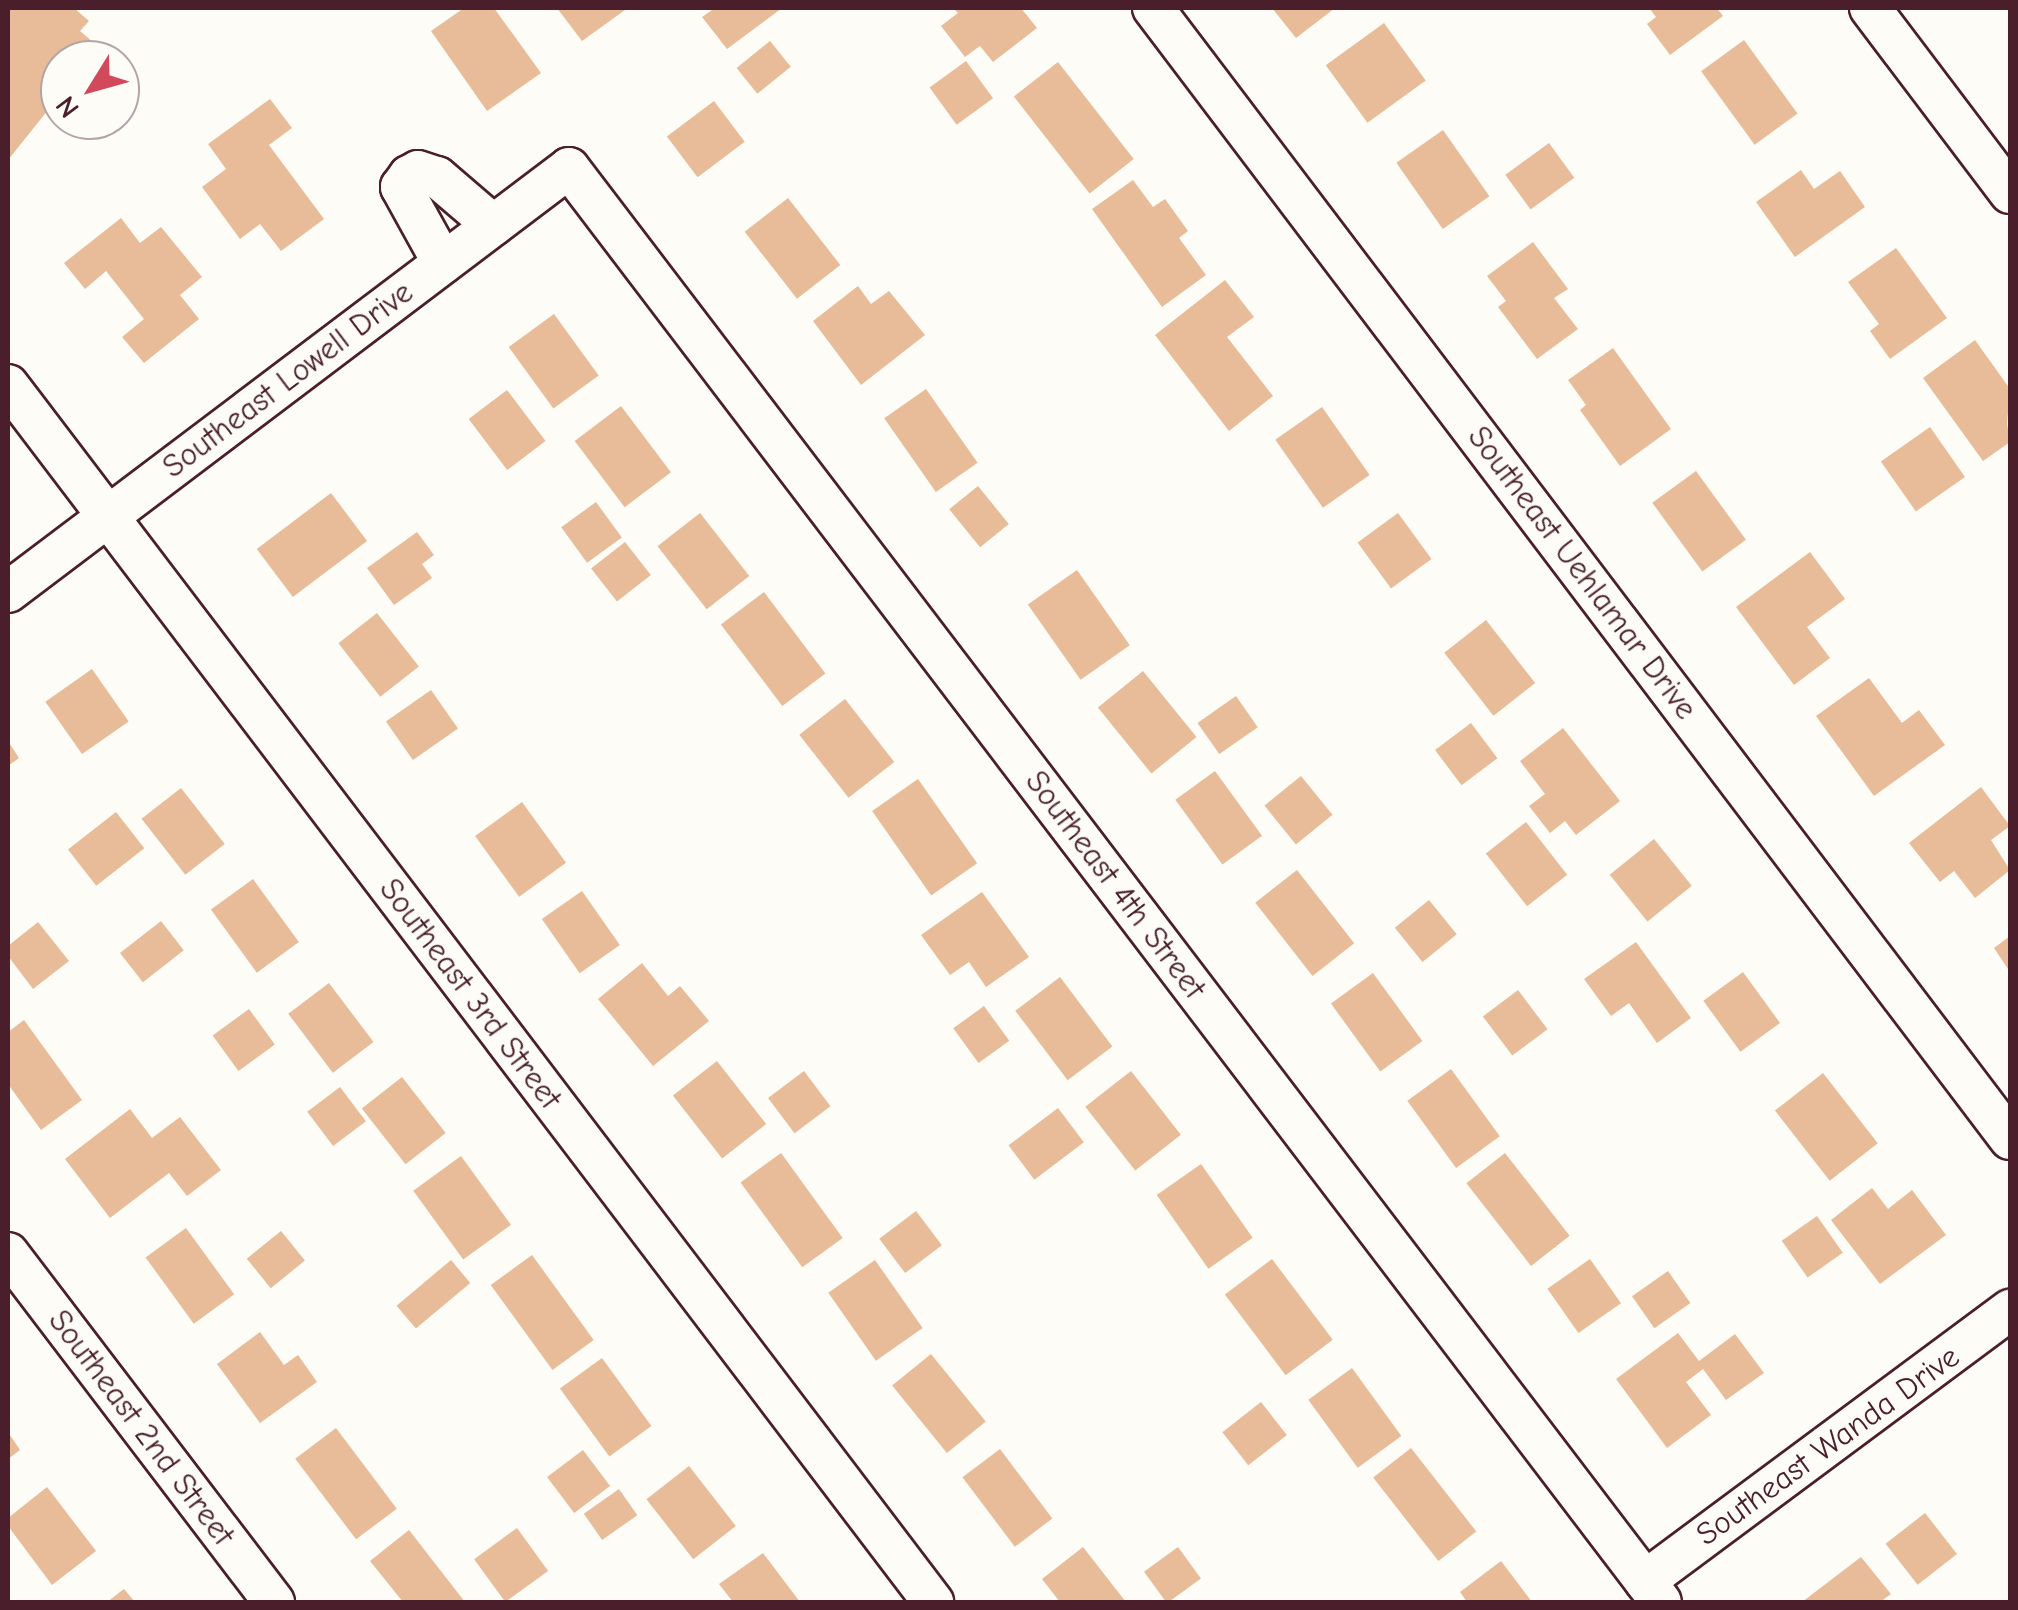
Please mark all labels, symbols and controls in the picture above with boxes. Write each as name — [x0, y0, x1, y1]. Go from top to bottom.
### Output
north arrow — [40, 40, 140, 140]
text: N — [49, 90, 86, 124]
street label: Southeast Lowell Drive — [155, 273, 421, 487]
street label: Southeast Uehlamar Drive — [1459, 419, 1705, 727]
street label: Southeast 4th Street — [1017, 763, 1213, 1007]
street label: Southeast 3rd Street — [371, 871, 569, 1117]
street label: Southeast 2nd Street — [40, 1303, 242, 1553]
street label: Southeast Wanda Drive — [1689, 1338, 1967, 1554]

